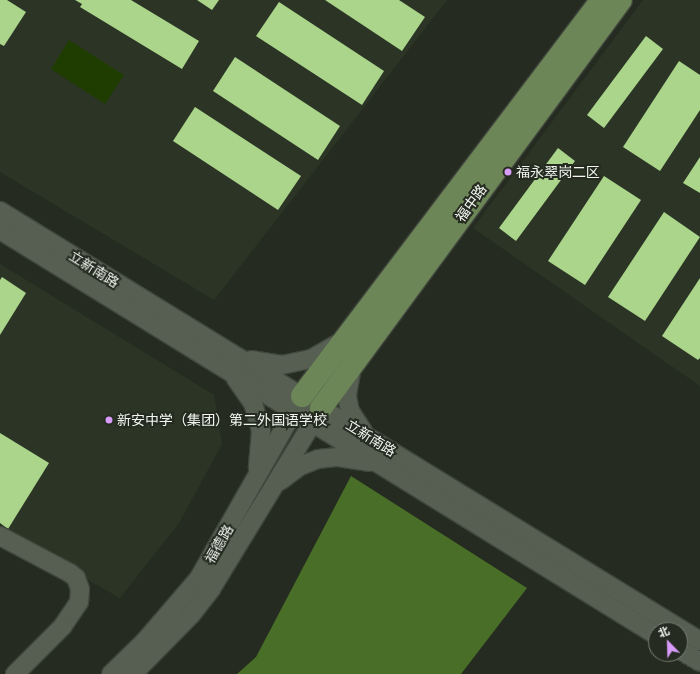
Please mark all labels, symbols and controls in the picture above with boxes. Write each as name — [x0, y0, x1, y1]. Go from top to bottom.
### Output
place label: 福永翠岗二区 — [516, 164, 600, 180]
marker: 福永翠岗二区 — [503, 167, 513, 177]
street label: 福中路 — [452, 181, 490, 225]
street label: 立新南路 — [66, 247, 122, 291]
place label: 新安中学（集团）第二外国语学校 — [117, 412, 327, 428]
marker: 新安中学（集团）第二外国语学校 — [104, 415, 114, 425]
street label: 立新南路 — [343, 416, 399, 460]
street label: 福德路 — [201, 522, 237, 566]
north arrow — [648, 622, 688, 662]
text: 北 — [656, 623, 671, 640]

